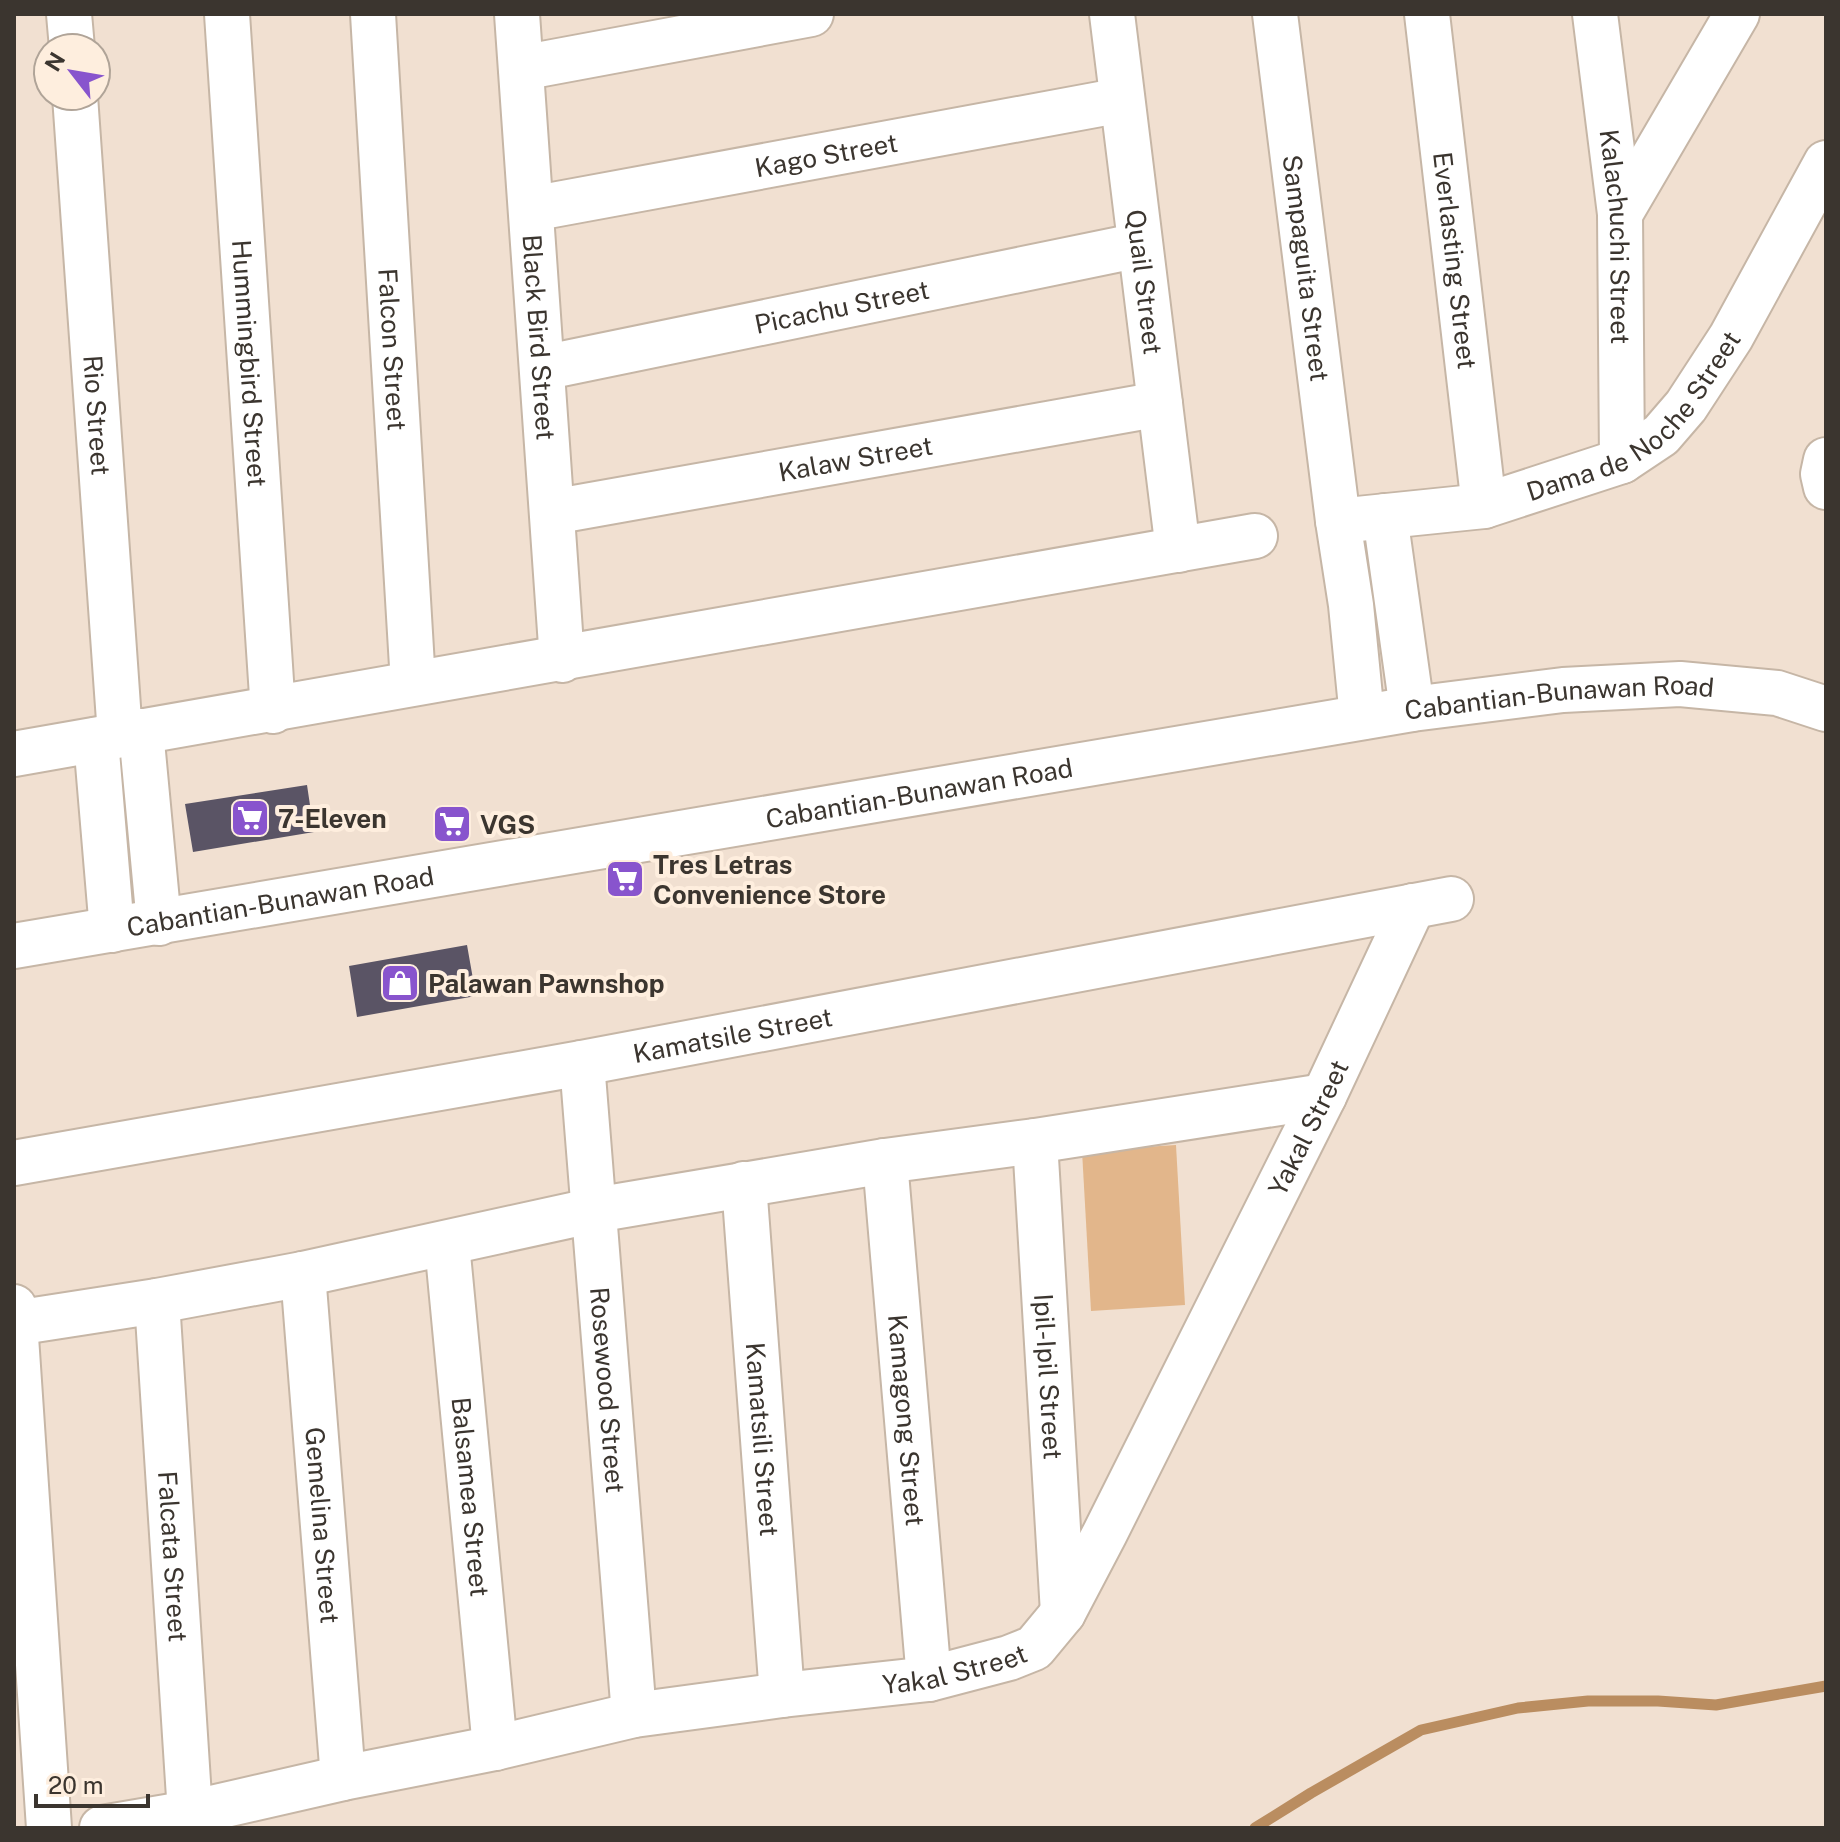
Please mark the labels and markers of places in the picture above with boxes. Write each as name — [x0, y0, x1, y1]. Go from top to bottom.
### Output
supermarket icon: 7-Eleven — [229, 797, 271, 839]
place label: 7-Eleven — [278, 803, 387, 834]
supermarket icon: VGS — [431, 803, 473, 845]
place label: VGS — [480, 809, 535, 840]
place label: Tres Letras Convenience Store — [653, 849, 886, 910]
supermarket icon: Tres Letras Convenience Store — [604, 858, 646, 900]
shop icon: Palawan Pawnshop — [379, 962, 421, 1004]
place label: Palawan Pawnshop — [428, 968, 665, 999]

